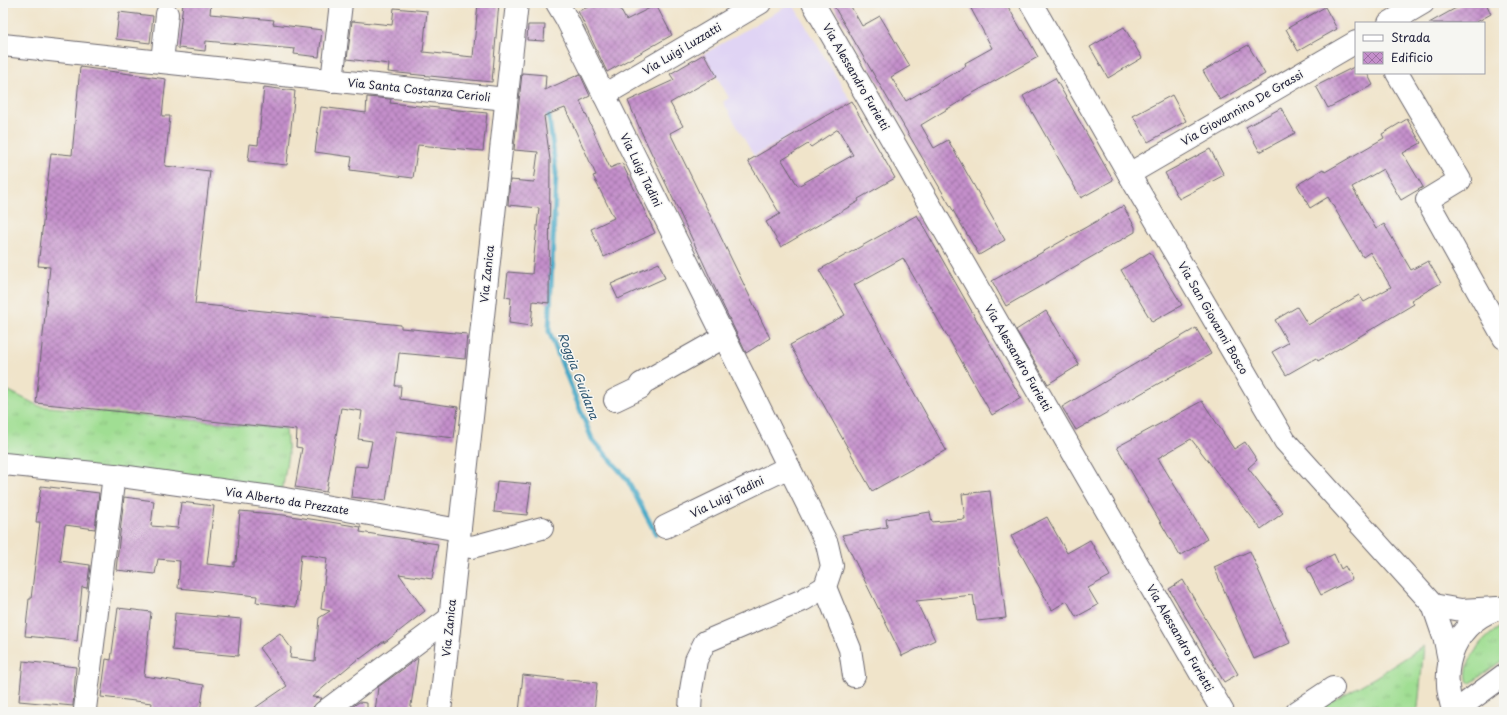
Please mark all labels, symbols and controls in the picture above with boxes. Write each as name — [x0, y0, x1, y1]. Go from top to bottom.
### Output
street label: Via Luigi Luzzatti — [639, 18, 725, 79]
street label: Via Alessandro Furietti — [819, 20, 894, 134]
legend — [1355, 22, 1485, 74]
text: Strada — [1391, 28, 1431, 46]
text: Edificio — [1391, 48, 1433, 66]
street label: Via Giovannino De Grassi — [1177, 66, 1306, 150]
street label: Via Santa Costanza Cerioli — [347, 74, 491, 105]
street label: Via Luigi Tadini — [616, 130, 667, 210]
street label: Via Zanica — [475, 244, 498, 304]
street label: Via San Giovanni Bosco — [1174, 258, 1253, 377]
street label: Via Alessandro Furietti — [981, 301, 1056, 415]
water label: Roggia Guidana — [554, 329, 604, 423]
street label: Via Luigi Tadini — [687, 471, 767, 522]
street label: Via Alberto da Prezzate — [224, 482, 351, 519]
street label: Via Alessandro Furietti — [1143, 581, 1218, 695]
street label: Via Zanica — [437, 598, 460, 658]

